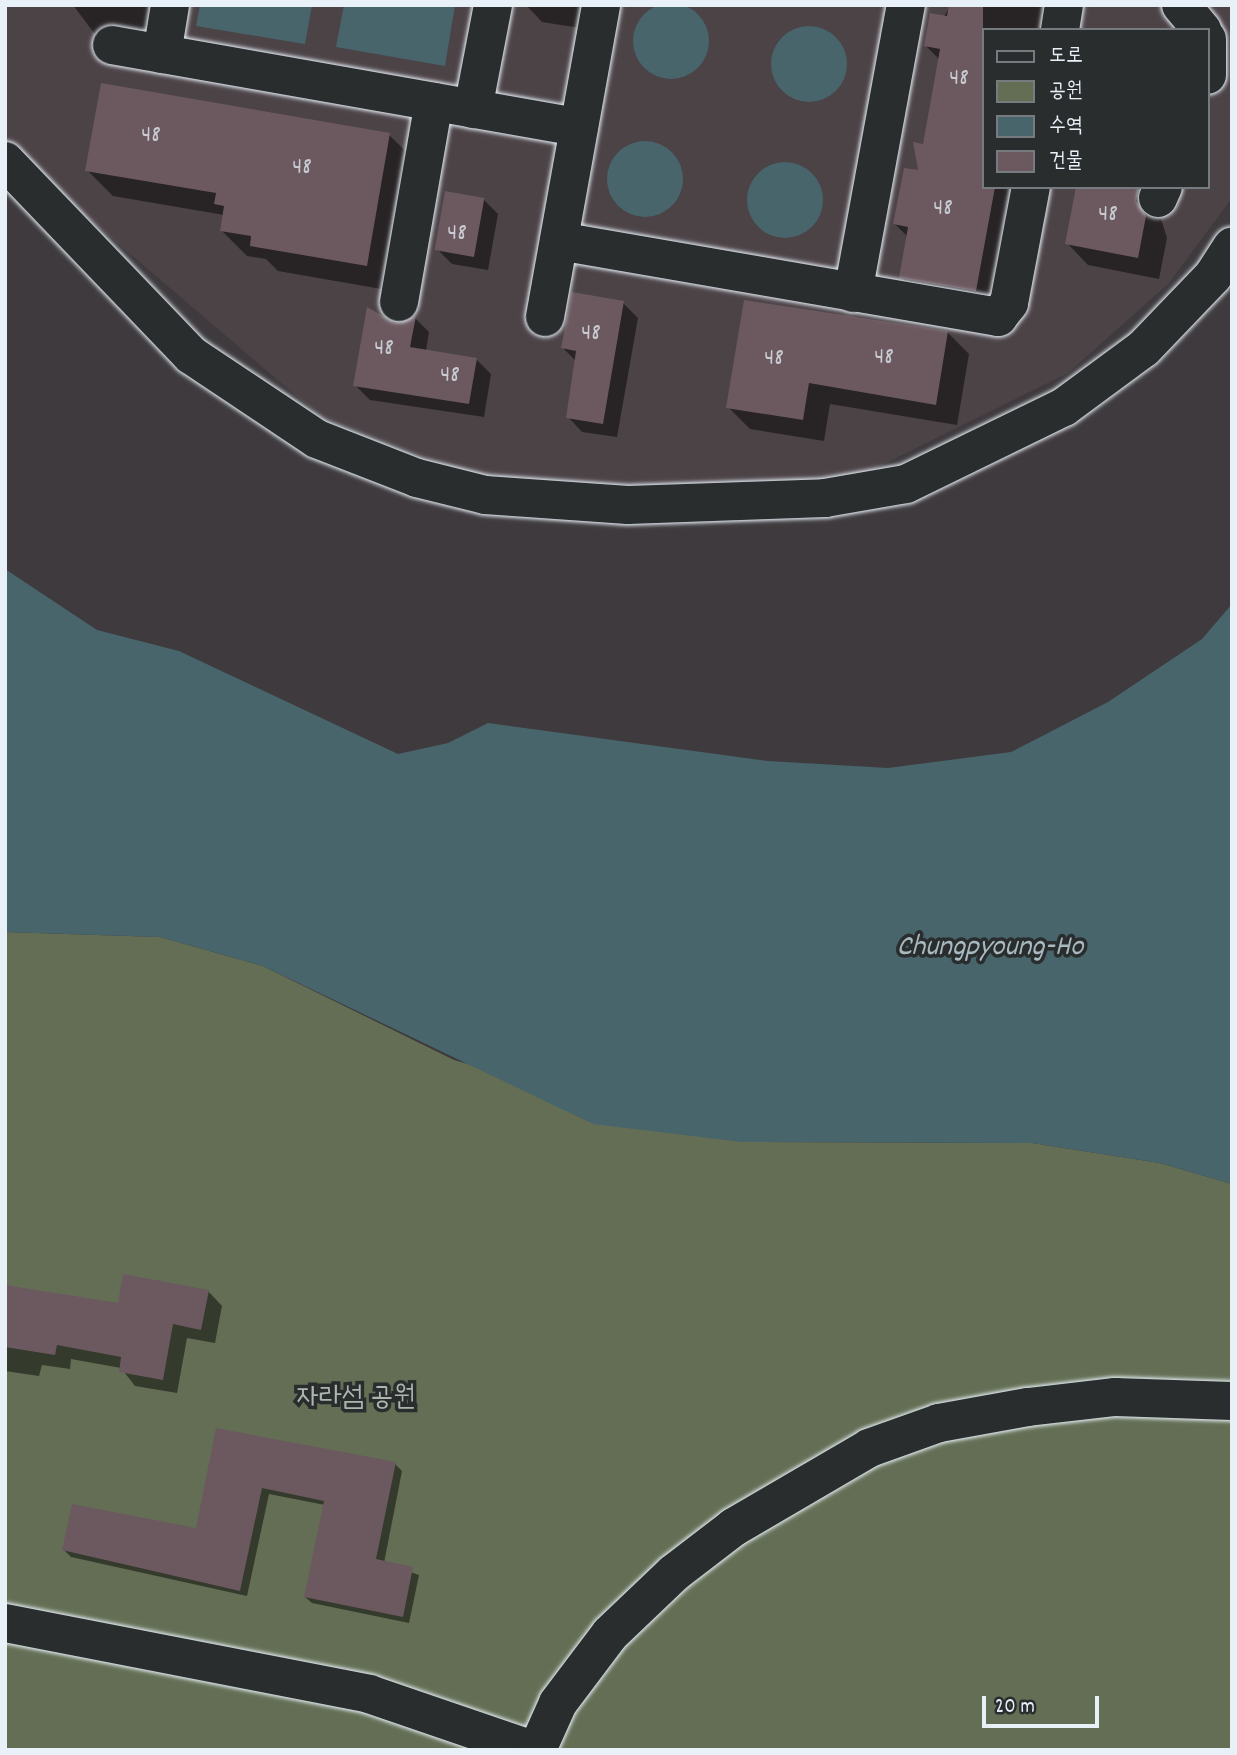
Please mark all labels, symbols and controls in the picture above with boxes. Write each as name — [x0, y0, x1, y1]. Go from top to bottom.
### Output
legend — [982, 28, 1209, 189]
text: 도로 — [1049, 42, 1083, 72]
house number: 48 — [949, 66, 969, 94]
text: 공원 — [1049, 77, 1083, 107]
text: 수역 — [1049, 112, 1083, 142]
house number: 48 — [141, 123, 161, 151]
text: 건물 — [1049, 147, 1083, 177]
house number: 48 — [292, 155, 312, 183]
house number: 48 — [933, 196, 953, 224]
house number: 48 — [1098, 202, 1118, 230]
house number: 48 — [447, 221, 467, 249]
house number: 48 — [581, 321, 601, 349]
house number: 48 — [374, 336, 394, 364]
house number: 48 — [874, 345, 894, 373]
house number: 48 — [764, 346, 784, 374]
house number: 48 — [440, 363, 460, 391]
water label: Chungpyoung-Ho — [897, 931, 1083, 967]
park label: 자라섬 공원 — [296, 1382, 416, 1416]
scale bar — [985, 1682, 1102, 1726]
text: 20 m — [995, 1693, 1035, 1723]

